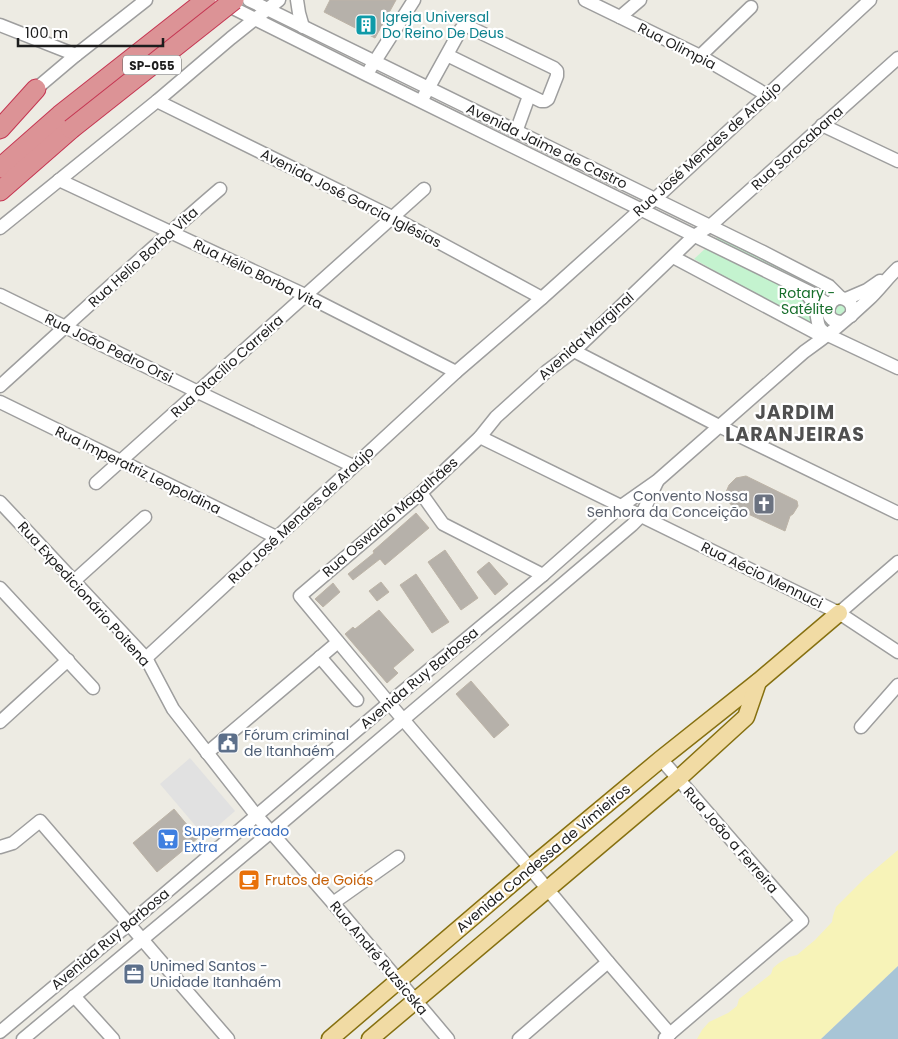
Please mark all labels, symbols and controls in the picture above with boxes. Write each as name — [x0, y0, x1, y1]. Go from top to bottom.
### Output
place label: Igreja Universal Do Reino De Deus — [382, 7, 504, 43]
building icon: Igreja Universal Do Reino De Deus — [354, 13, 378, 37]
scale bar — [18, 15, 162, 47]
street label: Rua Olimpia — [634, 18, 720, 74]
text: 100 m — [25, 22, 68, 43]
road number: SP-055 — [123, 56, 181, 74]
street label: Rua José Mendes de Araújo — [629, 77, 785, 221]
street label: Avenida Jaime de Castro — [463, 98, 631, 194]
street label: Rua Sorocabana — [747, 101, 847, 195]
street label: Avenida José Garcia Iglésias — [257, 144, 445, 252]
street label: Rua Helio Borba Vita — [84, 202, 202, 312]
street label: Rua Hélio Borba Vita — [190, 234, 326, 314]
park label: Rotary - Satélite — [779, 283, 835, 319]
street label: Avenida Marginal — [534, 288, 638, 384]
street label: Rua João Pedro Orsi — [42, 308, 176, 388]
street label: Rua Otacílio Carreira — [166, 310, 288, 422]
district label: JARDIM LARANJEIRAS — [725, 399, 865, 448]
street label: Rua Imperatriz Leopoldina — [52, 421, 224, 519]
street label: Rua José Mendes de Araújo — [224, 442, 378, 588]
street label: Rua Oswaldo Magalhães — [318, 452, 462, 582]
place label: Convento Nossa Senhora da Conceição — [587, 486, 748, 522]
church icon: Convento Nossa Senhora da Conceição — [752, 492, 776, 516]
street label: Rua Expedicionário Poitena — [13, 517, 155, 671]
street label: Rua Aécio Mennuci — [698, 537, 826, 613]
street label: Avenida Ruy Barbosa — [356, 623, 482, 733]
place label: Fórum criminal de Itanhaém — [244, 725, 349, 761]
public building icon: Fórum criminal de Itanhaém — [216, 731, 240, 755]
street label: Avenida Condessa de Vimieiros — [452, 779, 634, 937]
street label: Rua João a Ferreira — [679, 782, 783, 898]
place label: Supermercado Extra — [184, 821, 289, 857]
supermarket icon: Supermercado Extra — [156, 827, 180, 851]
cafe icon: Frutos de Goiás — [237, 868, 261, 892]
place label: Frutos de Goiás — [265, 870, 373, 890]
street label: Avenida Ruy Barbosa — [47, 884, 173, 994]
street label: Rua André Ruzsicska — [325, 897, 433, 1019]
place label: Unimed Santos - Unidade Itanhaém — [150, 956, 281, 992]
office icon: Unimed Santos - Unidade Itanhaém — [122, 962, 146, 986]

